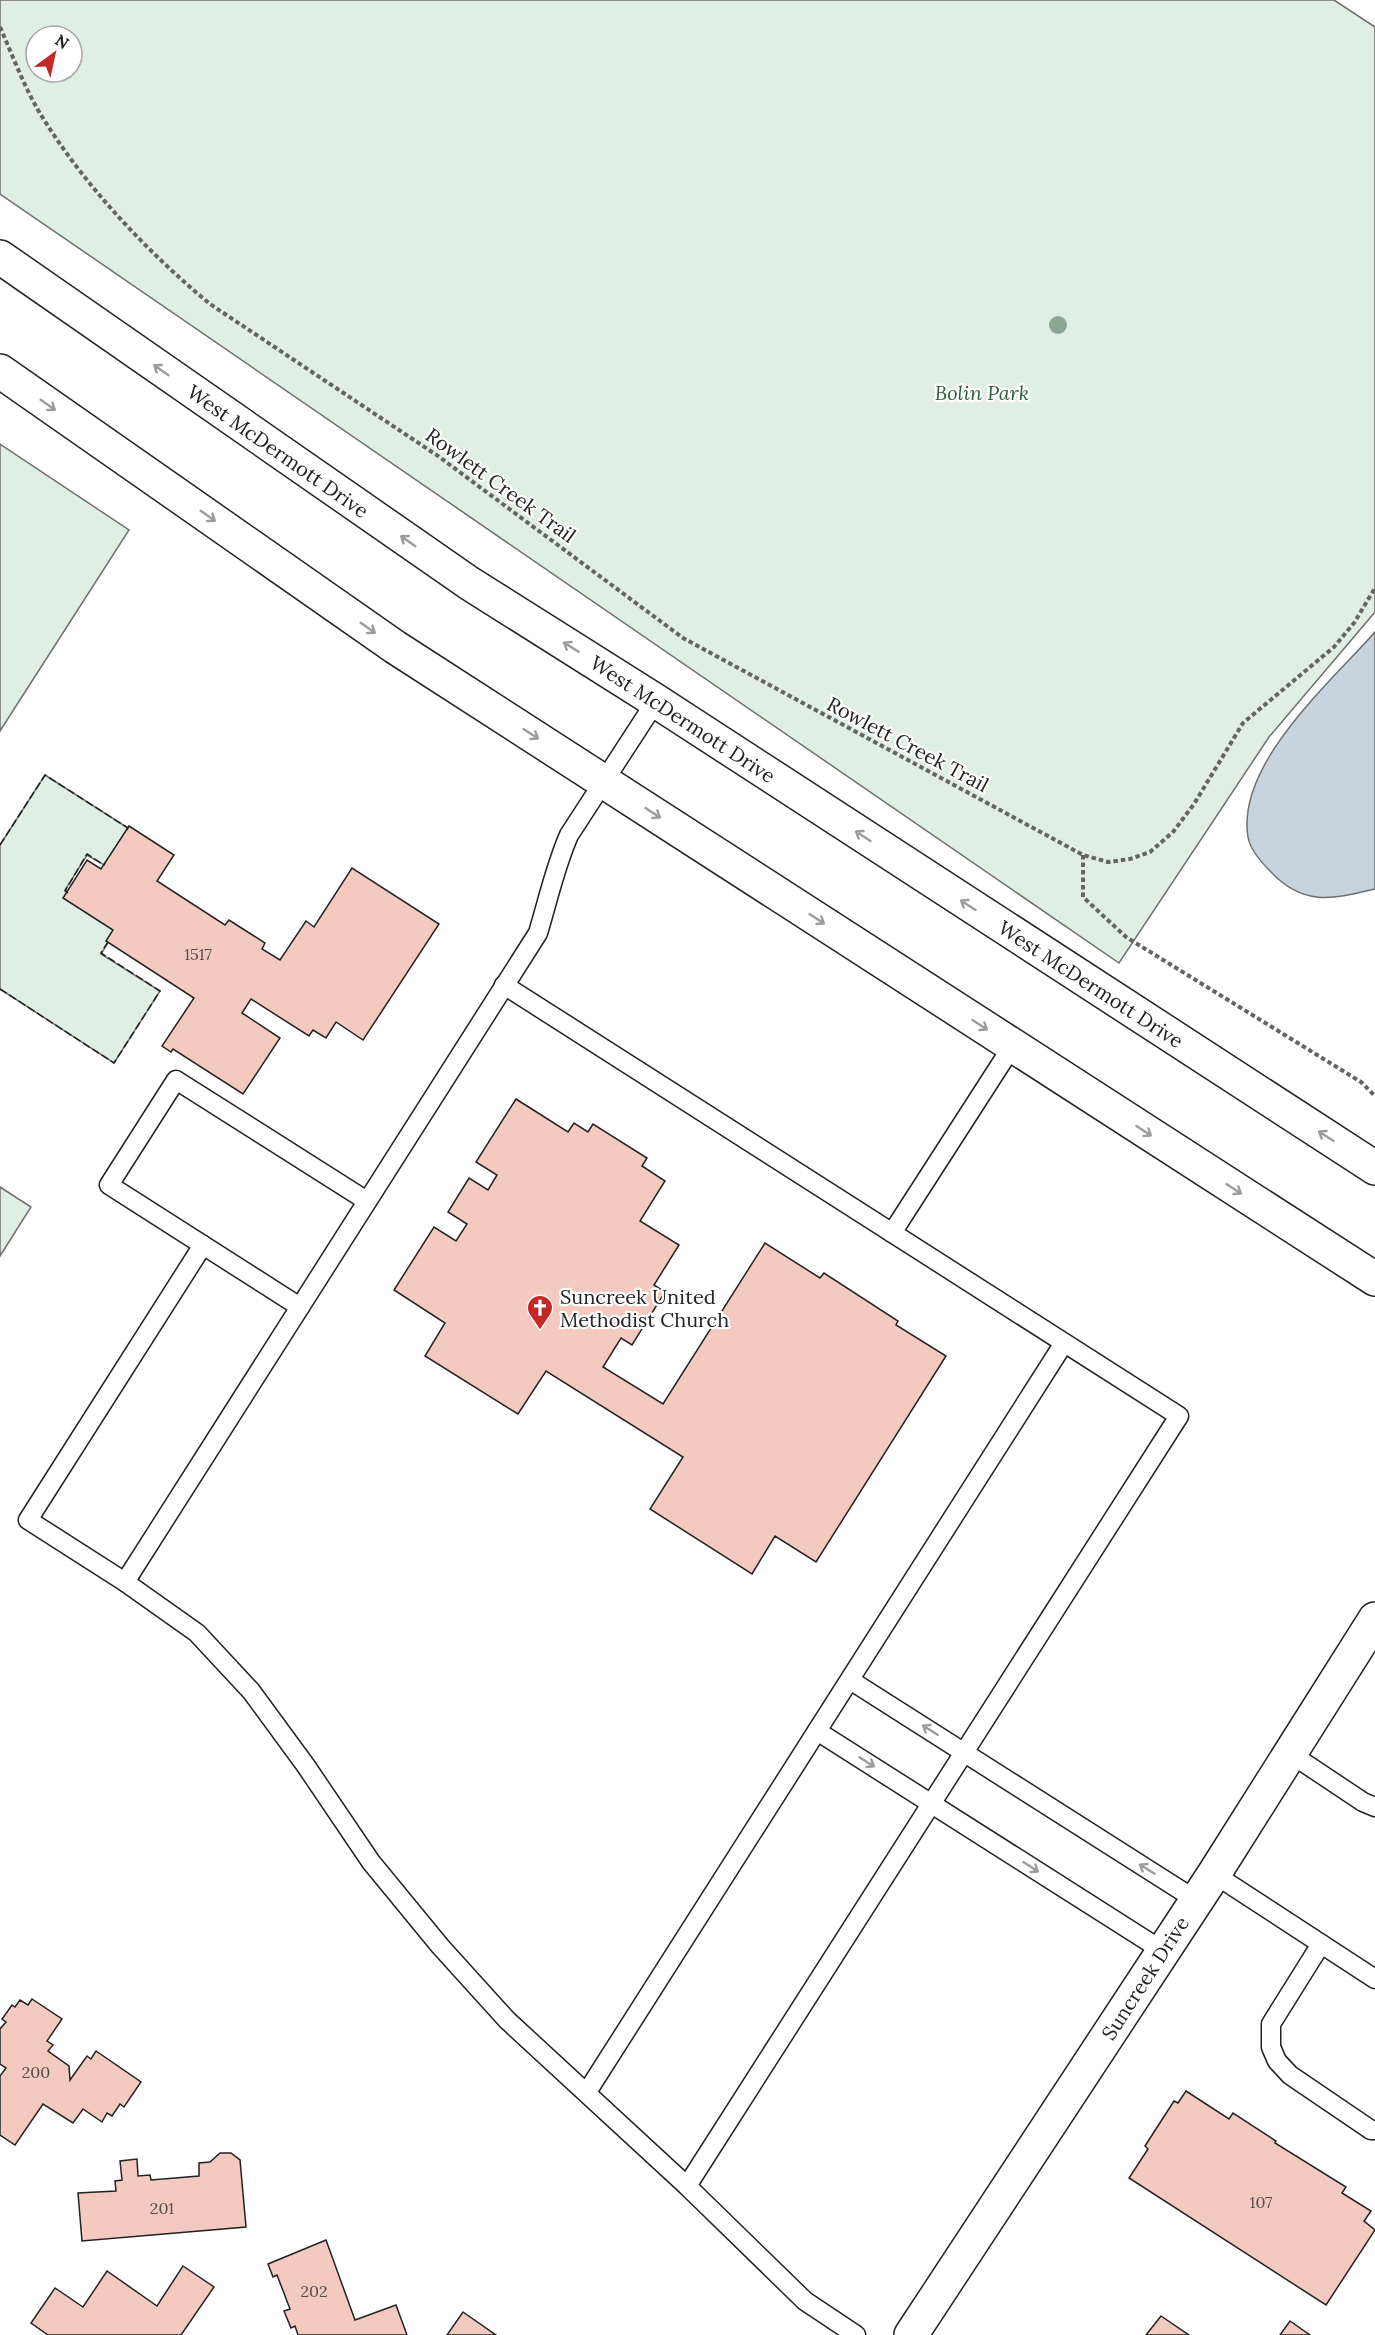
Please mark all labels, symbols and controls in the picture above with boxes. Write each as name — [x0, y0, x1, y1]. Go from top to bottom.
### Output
north arrow — [24, 24, 84, 84]
text: N — [52, 30, 73, 53]
one-way arrow — [153, 364, 170, 376]
street label: West McDermott Drive — [183, 379, 374, 523]
park label: Bolin Park — [935, 380, 1029, 405]
one-way arrow — [39, 399, 56, 411]
street label: Rowlett Creek Trail — [421, 422, 581, 548]
one-way arrow — [199, 510, 216, 522]
one-way arrow — [400, 535, 416, 547]
one-way arrow — [359, 622, 376, 634]
one-way arrow — [563, 641, 580, 653]
street label: West McDermott Drive — [586, 650, 780, 788]
street label: Rowlett Creek Trail — [823, 691, 993, 797]
one-way arrow — [523, 728, 540, 741]
one-way arrow — [644, 807, 661, 819]
one-way arrow — [855, 830, 872, 842]
one-way arrow — [960, 898, 977, 911]
one-way arrow — [808, 913, 825, 925]
street label: West McDermott Drive — [994, 915, 1188, 1053]
house number: 1517 — [184, 944, 212, 964]
one-way arrow — [972, 1018, 989, 1031]
one-way arrow — [1135, 1125, 1152, 1137]
one-way arrow — [1318, 1130, 1335, 1142]
one-way arrow — [1225, 1183, 1242, 1195]
place label: Suncreek United Methodist Church — [560, 1284, 729, 1332]
church icon: Suncreek United Methodist Church — [525, 1293, 555, 1331]
one-way arrow — [922, 1724, 938, 1736]
one-way arrow — [858, 1756, 875, 1768]
one-way arrow — [1022, 1861, 1039, 1873]
one-way arrow — [1139, 1863, 1156, 1875]
street label: Suncreek Drive — [1096, 1911, 1194, 2044]
house number: 200 — [22, 2062, 50, 2082]
house number: 107 — [1250, 2192, 1273, 2212]
house number: 201 — [150, 2198, 174, 2218]
house number: 202 — [300, 2281, 328, 2301]

